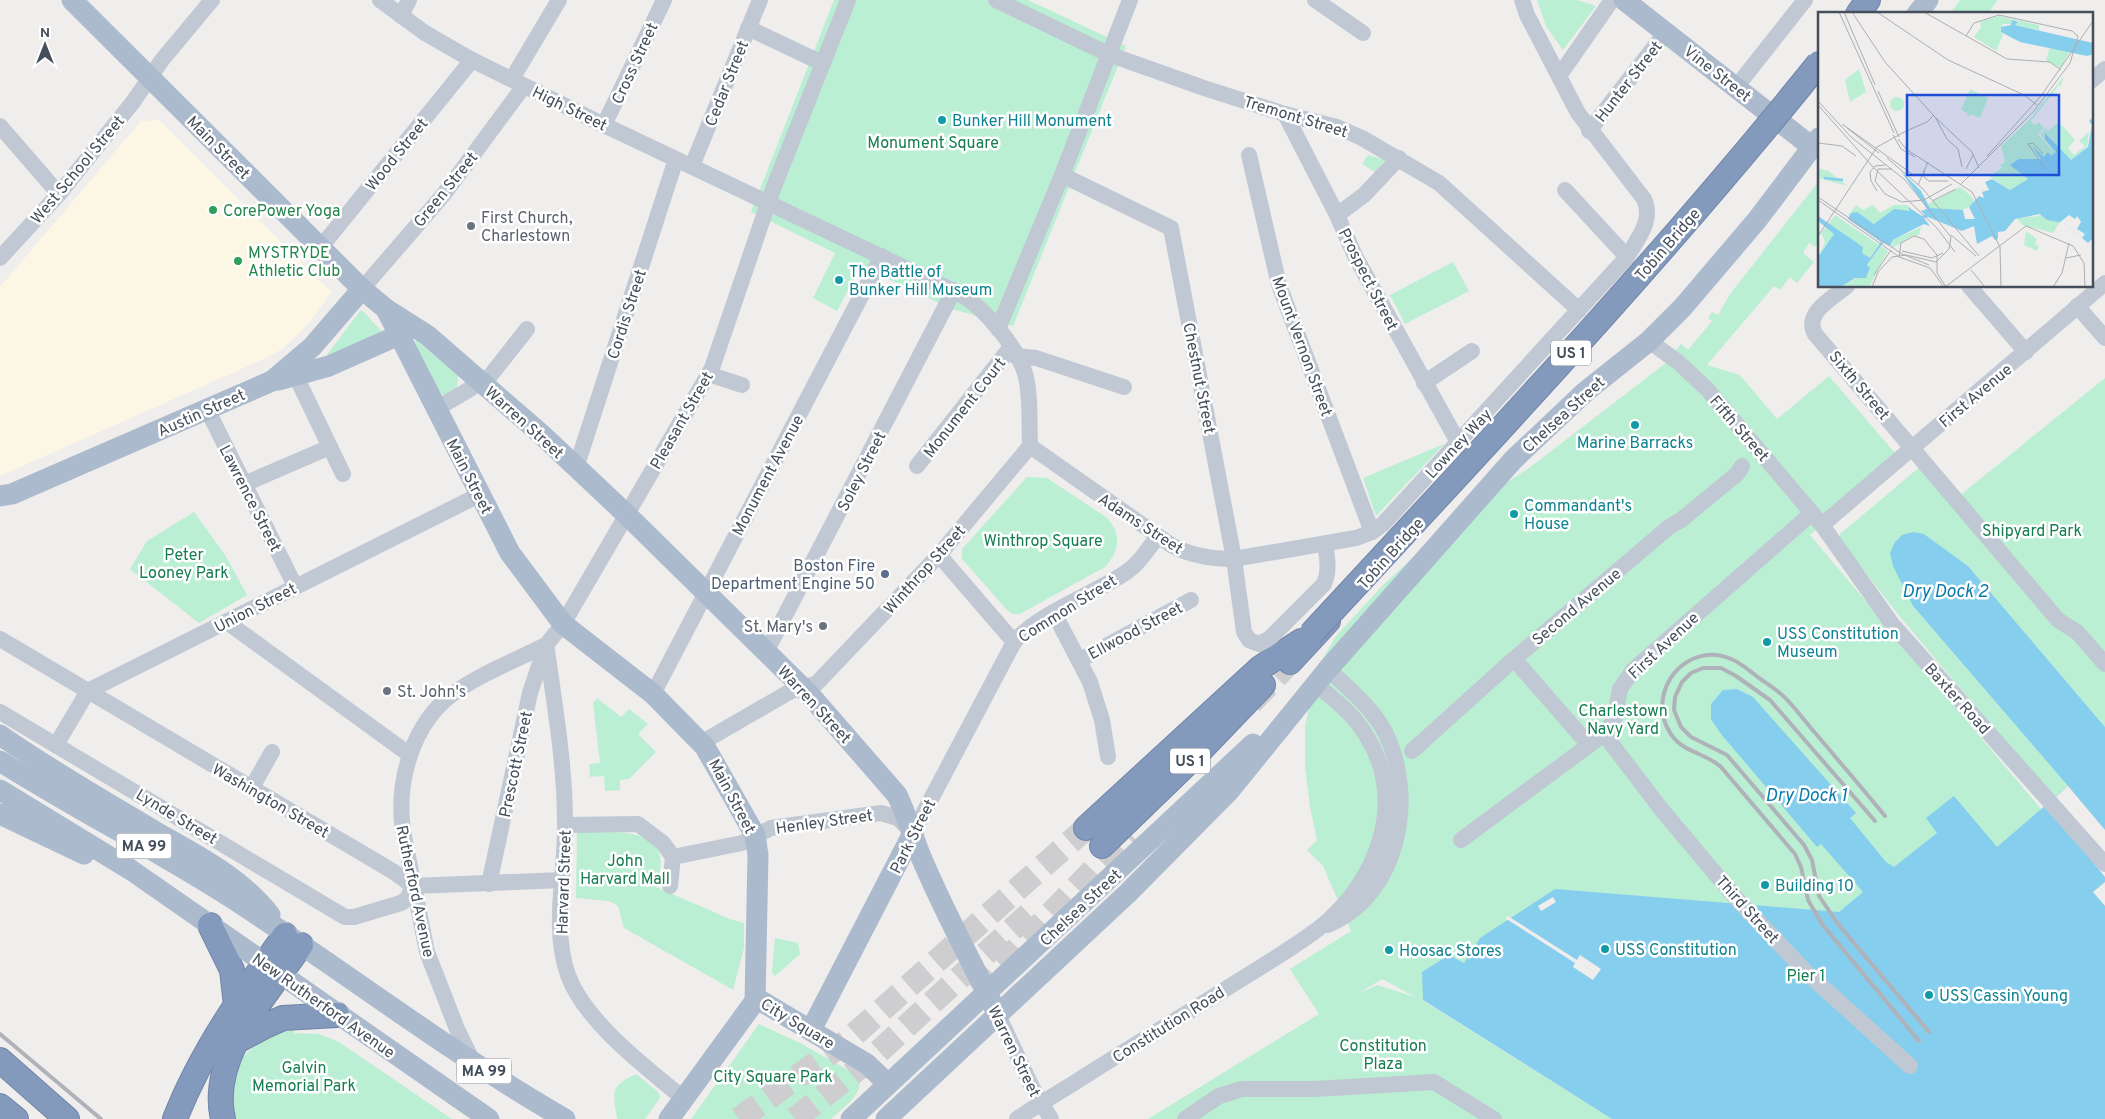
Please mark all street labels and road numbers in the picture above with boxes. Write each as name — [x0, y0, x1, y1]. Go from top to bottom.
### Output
street label: Cross Street — [608, 20, 663, 108]
street label: Cedar Street — [702, 38, 754, 130]
street label: Hunter Street — [1592, 38, 1668, 127]
street label: Vine Street — [1679, 42, 1755, 107]
street label: High Street — [528, 83, 610, 137]
street label: Tremont Street — [1241, 93, 1350, 143]
street label: West School Street — [27, 112, 130, 229]
street label: Main Street — [182, 112, 254, 184]
street label: Wood Street — [362, 115, 433, 196]
street label: Green Street — [410, 148, 483, 232]
street label: Tobin Bridge — [1631, 205, 1706, 286]
street label: Prospect Street — [1333, 225, 1402, 334]
street label: Cordis Street — [604, 267, 652, 362]
street label: Mount Vernon Street — [1266, 274, 1336, 419]
street label: Chestnut Street — [1177, 321, 1219, 436]
road number: US 1 — [1551, 340, 1591, 366]
street label: Sixth Street — [1824, 348, 1893, 425]
street label: Monument Court — [920, 354, 1011, 462]
street label: First Avenue — [1936, 360, 2017, 433]
street label: Pleasant Street — [647, 368, 719, 474]
street label: Chelsea Street — [1519, 373, 1610, 458]
street label: Warren Street — [480, 383, 567, 464]
street label: Austin Street — [155, 386, 249, 442]
street label: Fifth Street — [1704, 392, 1773, 466]
street label: Lowney Way — [1422, 405, 1497, 484]
street label: Monument Avenue — [729, 412, 809, 540]
street label: Soley Street — [834, 429, 891, 515]
street label: Main Street — [441, 436, 496, 518]
street label: Lawrence Street — [214, 442, 285, 556]
street label: Adams Street — [1094, 490, 1186, 560]
street label: Tobin Bridge — [1354, 514, 1429, 594]
street label: Winthrop Street — [880, 522, 971, 619]
street label: Second Avenue — [1529, 565, 1626, 651]
street label: Common Street — [1015, 571, 1121, 648]
street label: Union Street — [211, 579, 300, 638]
street label: Ellwood Street — [1085, 598, 1187, 665]
street label: First Avenue — [1625, 609, 1704, 684]
street label: Baxter Road — [1919, 660, 1994, 739]
street label: Warren Street — [772, 662, 855, 748]
street label: Prescott Street — [496, 709, 538, 819]
road number: US 1 — [1170, 748, 1210, 774]
street label: Main Street — [703, 756, 759, 838]
street label: Washington Street — [208, 760, 332, 843]
street label: Lynde Street — [132, 786, 220, 850]
street label: Park Street — [887, 796, 941, 877]
street label: Henley Street — [774, 806, 874, 840]
street label: Rutherford Avenue — [390, 823, 438, 959]
street label: Harvard Street — [553, 829, 577, 935]
road number: MA 99 — [116, 834, 172, 858]
street label: Chelsea Street — [1036, 866, 1126, 951]
street label: Third Street — [1711, 872, 1782, 949]
street label: New Rutherford Avenue — [248, 950, 398, 1064]
street label: Constitution Road — [1109, 983, 1229, 1068]
street label: City Square — [756, 995, 838, 1055]
street label: Warren Street — [982, 1003, 1044, 1101]
road number: MA 99 — [456, 1058, 512, 1084]

